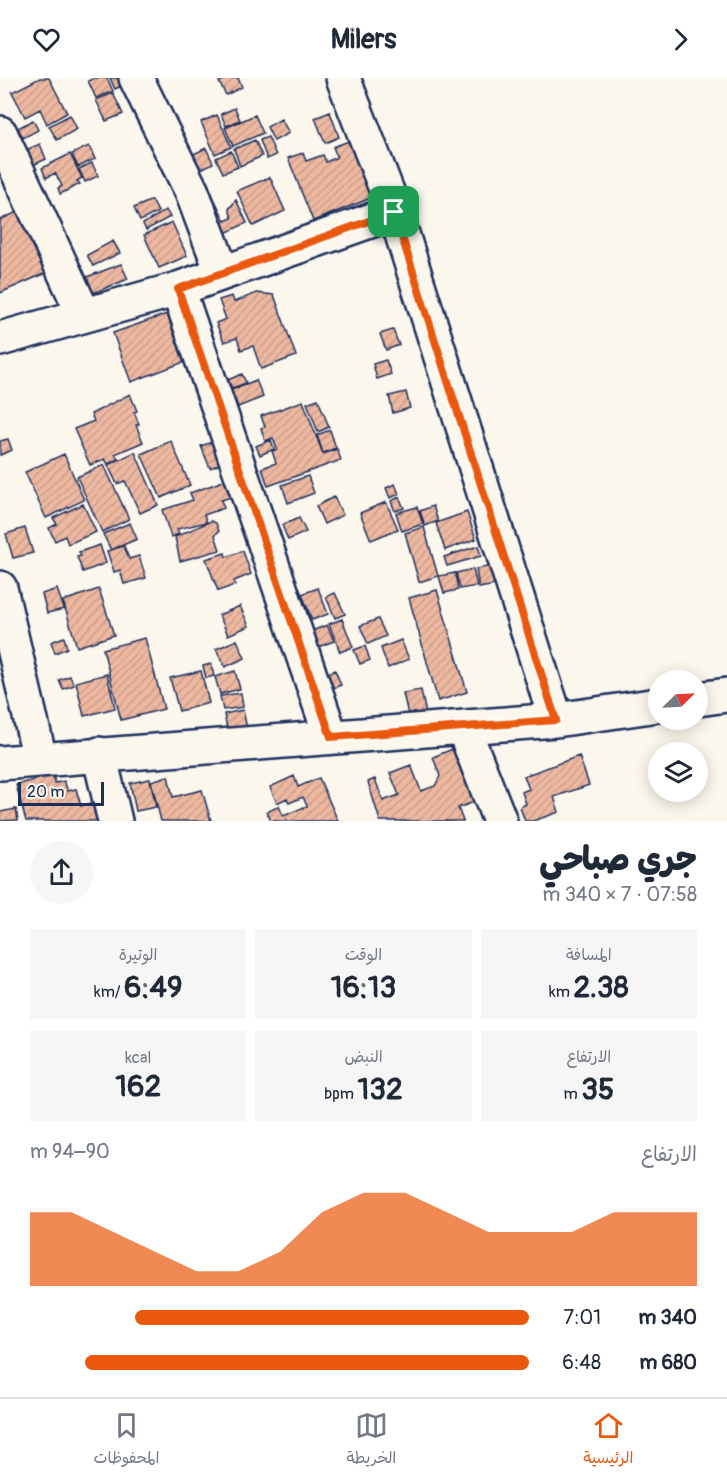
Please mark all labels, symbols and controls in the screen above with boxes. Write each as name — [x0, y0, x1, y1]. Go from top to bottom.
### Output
icon: heart — [30, 23, 63, 56]
text: Milers — [331, 23, 396, 56]
icon: forward — [664, 23, 697, 56]
pin — [368, 186, 419, 237]
icon: arrive — [377, 195, 410, 228]
north arrow — [648, 670, 708, 730]
map controls — [648, 670, 708, 802]
button: layers — [648, 742, 708, 802]
scale bar — [18, 779, 104, 806]
text: 20 m — [27, 782, 65, 802]
text: جري صباحي — [539, 839, 697, 880]
button: share — [30, 841, 93, 904]
text: 07:58 · 7 × 340 m — [543, 882, 697, 907]
text: الوتيرة — [119, 945, 157, 965]
text: الوقت — [345, 945, 382, 965]
text: المسافة — [566, 945, 612, 965]
text: 6:49 — [124, 969, 182, 1006]
text: 16:13 — [331, 969, 396, 1006]
text: 2.38 — [573, 969, 629, 1006]
text: /km — [94, 982, 124, 1002]
text: km — [549, 982, 573, 1002]
text: النبض — [344, 1047, 383, 1067]
text: الارتفاع — [566, 1047, 611, 1067]
text: kcal — [125, 1048, 151, 1068]
text: 162 — [115, 1068, 161, 1105]
text: 132 — [357, 1071, 403, 1108]
text: 35 — [581, 1071, 614, 1108]
text: bpm — [324, 1084, 357, 1104]
text: m — [563, 1084, 581, 1104]
text: 90–94 m — [30, 1139, 110, 1164]
text: الارتفاع — [641, 1142, 697, 1167]
text: 7:01 — [564, 1305, 601, 1330]
text: 340 m — [638, 1305, 697, 1330]
text: 6:48 — [562, 1350, 601, 1375]
text: 680 m — [640, 1350, 697, 1375]
tab: المحفوظات — [94, 1409, 159, 1472]
tab: الخريطة — [346, 1409, 396, 1472]
tab: الرئيسية — [583, 1409, 634, 1472]

